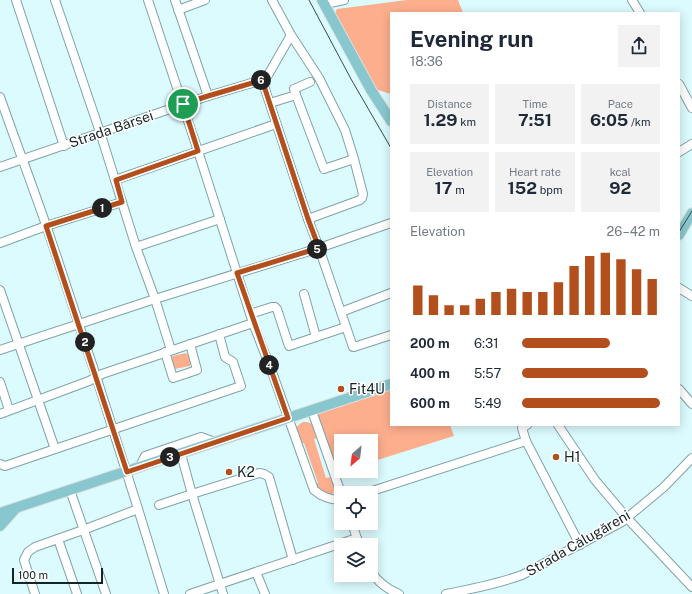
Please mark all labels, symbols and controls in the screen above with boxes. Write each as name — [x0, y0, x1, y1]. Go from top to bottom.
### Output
button: share — [618, 25, 660, 67]
text: Evening run — [410, 26, 534, 52]
text: 18:36 — [410, 54, 443, 69]
pin: 6 — [251, 70, 271, 90]
text: 6 — [257, 74, 265, 86]
pin — [166, 87, 200, 121]
icon: arrive — [172, 93, 194, 115]
text: Distance — [427, 98, 472, 110]
text: Time — [522, 98, 548, 110]
text: Pace — [608, 98, 633, 110]
street label: Strada Bârsei — [67, 107, 155, 151]
text: 1.29 — [423, 110, 458, 130]
text: 7:51 — [518, 110, 552, 130]
text: 6:05 — [590, 110, 628, 130]
text: km — [458, 116, 476, 128]
text: /km — [628, 116, 651, 128]
text: Elevation — [426, 166, 473, 178]
text: Heart rate — [509, 166, 561, 178]
text: kcal — [610, 166, 631, 178]
text: 17 — [435, 178, 453, 198]
text: 152 — [508, 178, 537, 198]
text: 92 — [609, 178, 631, 198]
text: m — [453, 184, 465, 196]
text: bpm — [537, 184, 562, 196]
pin: 1 — [92, 198, 112, 218]
text: 1 — [100, 202, 104, 214]
text: Elevation — [410, 224, 465, 239]
text: 26–42 m — [607, 224, 660, 239]
pin: 5 — [307, 239, 327, 259]
text: 5 — [313, 243, 321, 255]
pin: 2 — [75, 332, 95, 352]
text: 2 — [82, 336, 89, 348]
text: 200 m — [410, 336, 450, 351]
text: 6:31 — [474, 336, 499, 351]
pin: 4 — [259, 355, 279, 375]
text: 4 — [265, 359, 273, 371]
text: 400 m — [410, 366, 450, 381]
text: 5:57 — [474, 366, 501, 381]
place label: Fit4U — [349, 381, 385, 397]
marker: Fit4U — [336, 384, 346, 394]
text: 600 m — [410, 396, 450, 411]
text: 5:49 — [474, 396, 501, 411]
north arrow — [334, 434, 378, 478]
map controls — [334, 434, 378, 582]
pin: 3 — [160, 447, 180, 467]
place label: H1 — [564, 449, 580, 465]
text: 3 — [166, 451, 174, 463]
marker: H1 — [551, 452, 561, 462]
place label: K2 — [237, 464, 255, 480]
marker: K2 — [224, 467, 234, 477]
button: locate — [334, 486, 378, 530]
street label: Strada Călugăreni — [523, 507, 633, 579]
button: layers — [334, 538, 378, 582]
scale bar — [12, 566, 103, 585]
text: 100 m — [18, 569, 48, 581]

